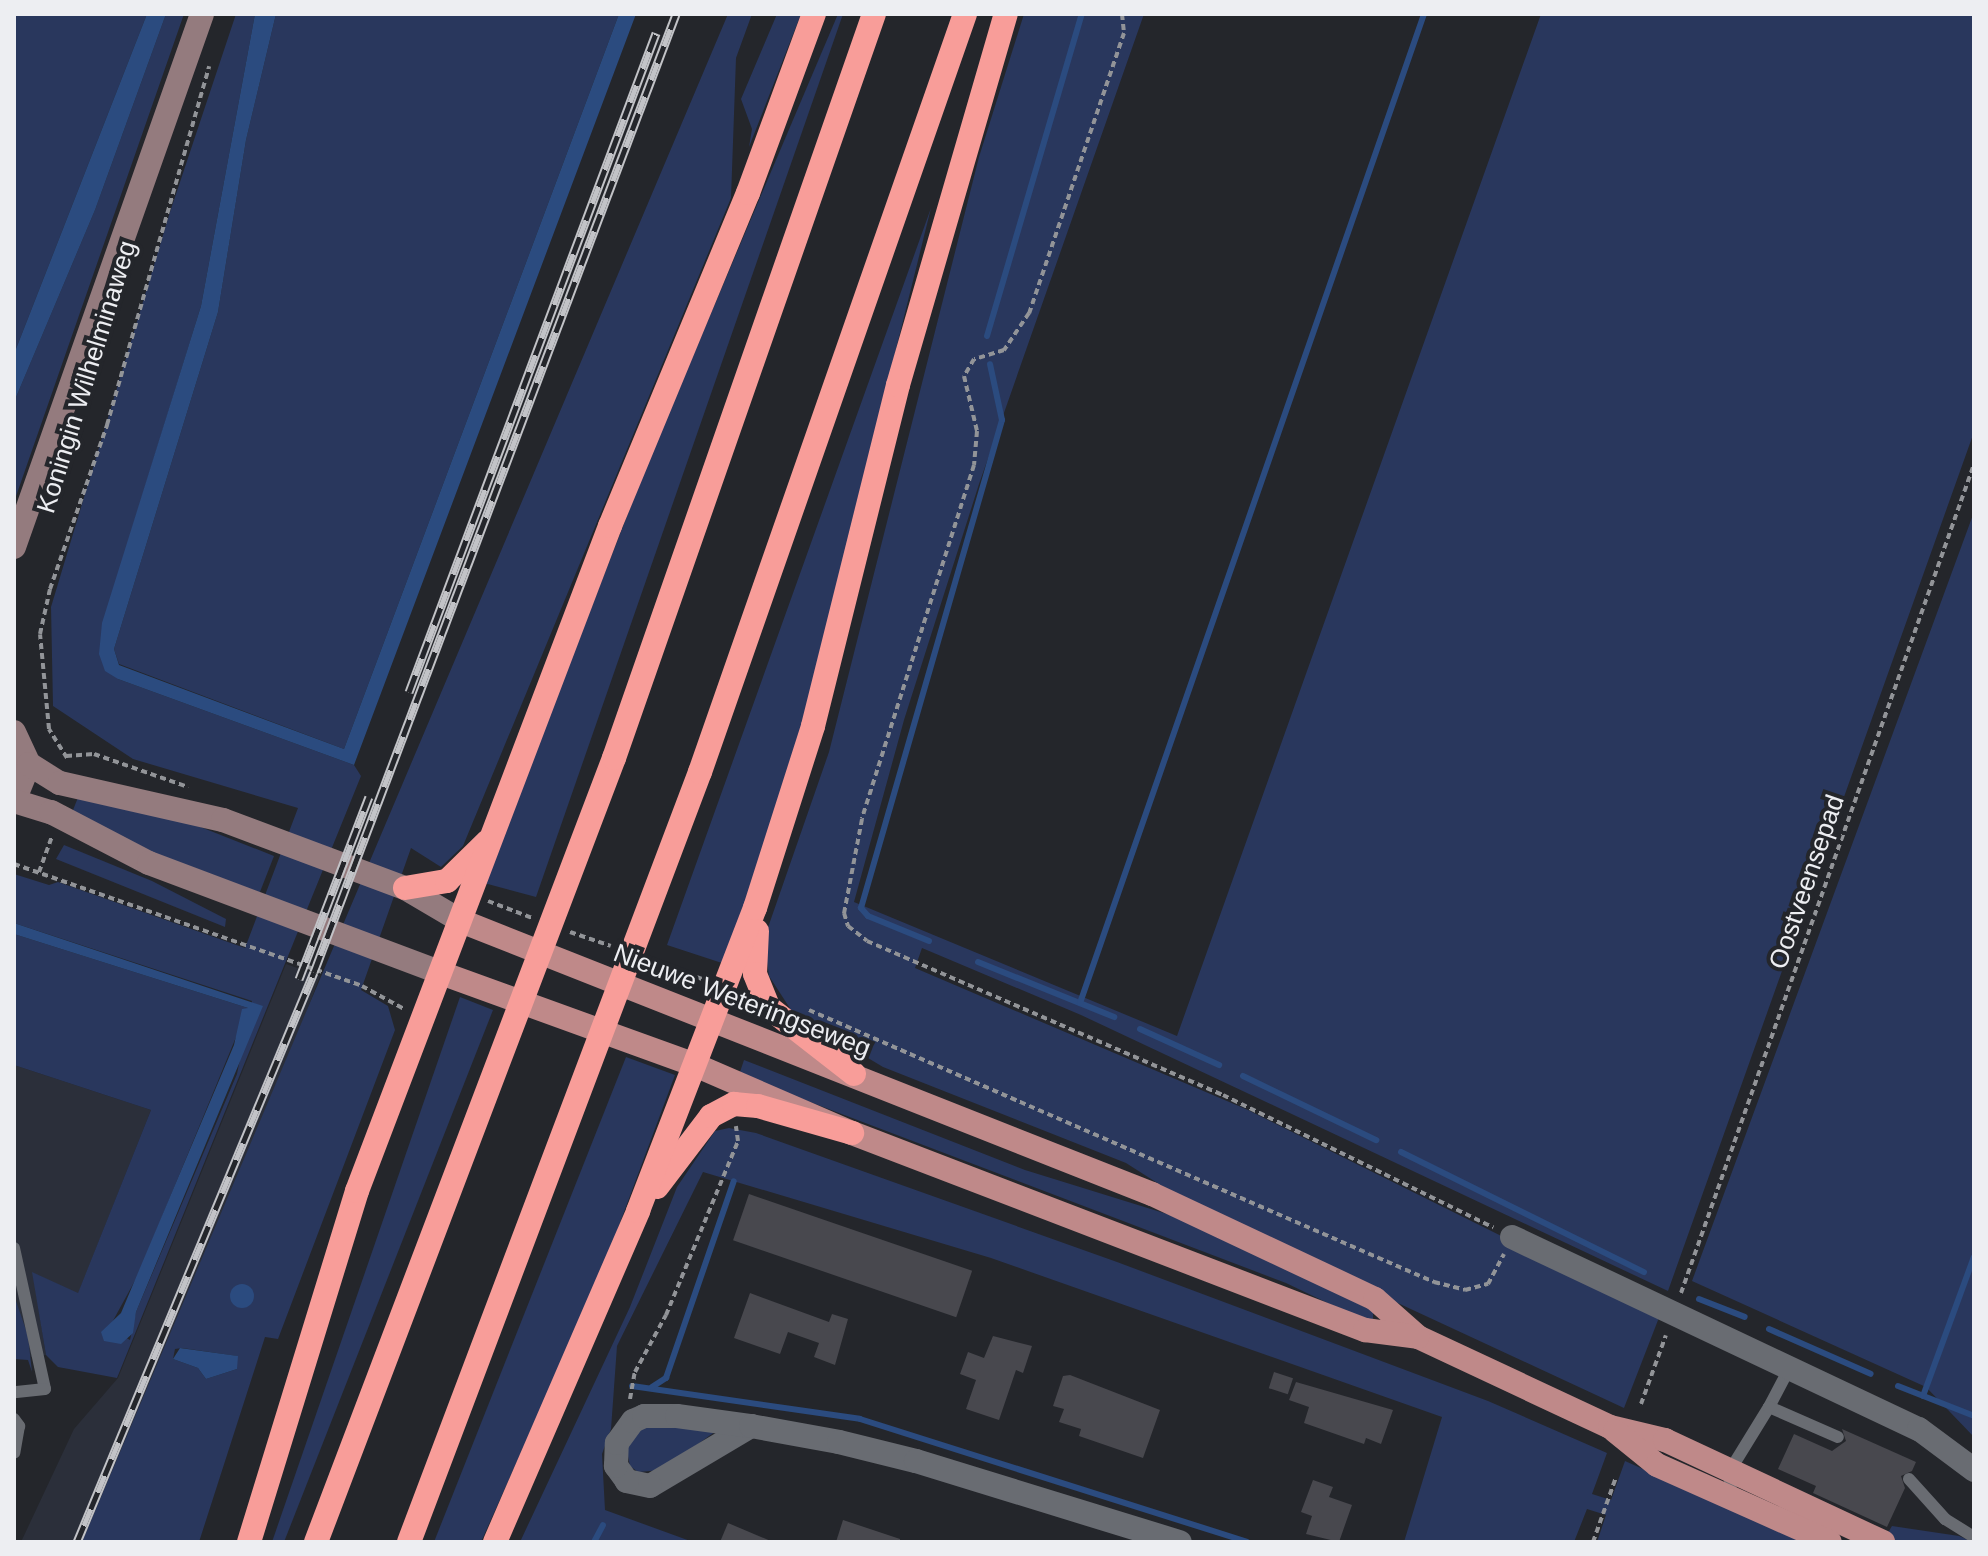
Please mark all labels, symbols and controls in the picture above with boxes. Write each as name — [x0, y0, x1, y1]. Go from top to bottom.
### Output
street label: Koningin Wilhelminaweg — [31, 237, 143, 517]
street label: Oostveensepad — [1763, 791, 1851, 973]
street label: Nieuwe Weteringseweg — [609, 938, 875, 1064]

